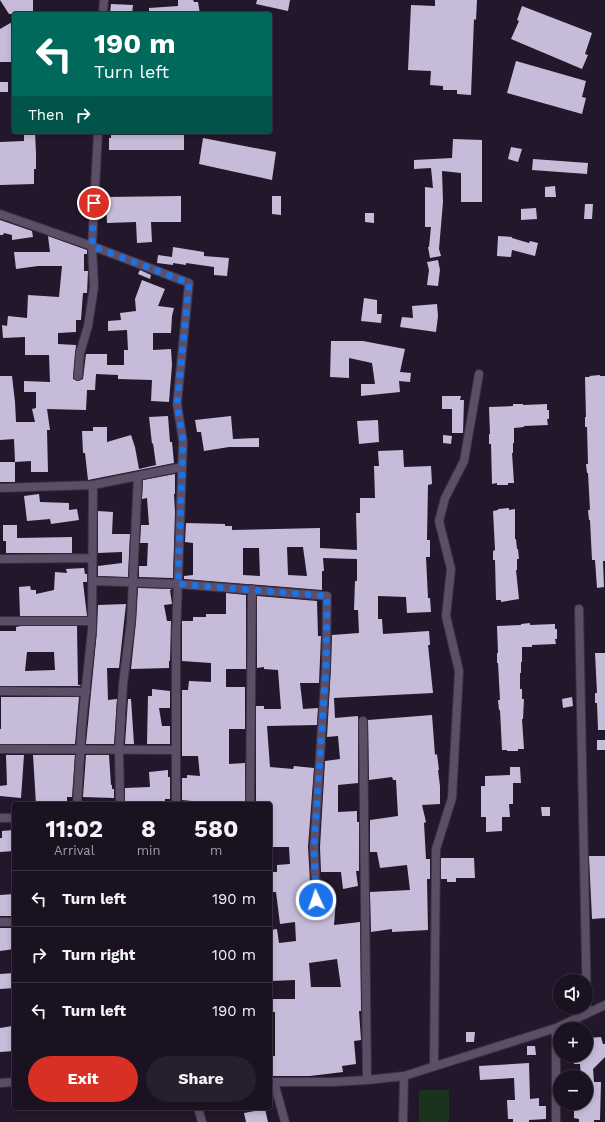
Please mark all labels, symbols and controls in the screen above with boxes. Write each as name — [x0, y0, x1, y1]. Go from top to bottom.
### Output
text: 190 m — [94, 27, 176, 60]
icon: left — [28, 28, 80, 80]
text: Turn left — [94, 61, 169, 82]
icon: right — [72, 104, 94, 126]
text: Then — [28, 106, 64, 124]
pin — [77, 186, 111, 220]
icon: arrive — [83, 192, 105, 214]
text: 11:02 — [45, 815, 103, 843]
text: 8 — [141, 815, 156, 843]
text: 580 — [194, 815, 239, 843]
text: Arrival — [54, 843, 95, 858]
text: min — [137, 843, 161, 858]
text: m — [210, 843, 222, 858]
position arrow — [295, 879, 337, 921]
icon: left — [28, 888, 50, 910]
text: Turn left — [62, 890, 126, 908]
text: 190 m — [212, 890, 256, 908]
icon: right — [28, 944, 50, 966]
text: Turn right — [62, 946, 135, 964]
text: 100 m — [212, 946, 256, 964]
map controls — [553, 974, 593, 1110]
button: sound — [553, 974, 593, 1014]
icon: left — [28, 1000, 50, 1022]
text: Turn left — [62, 1002, 126, 1020]
text: 190 m — [212, 1002, 256, 1020]
button: + — [553, 1022, 593, 1062]
button: Exit — [28, 1056, 138, 1102]
button: Share — [146, 1056, 256, 1102]
button: − — [553, 1070, 593, 1110]

